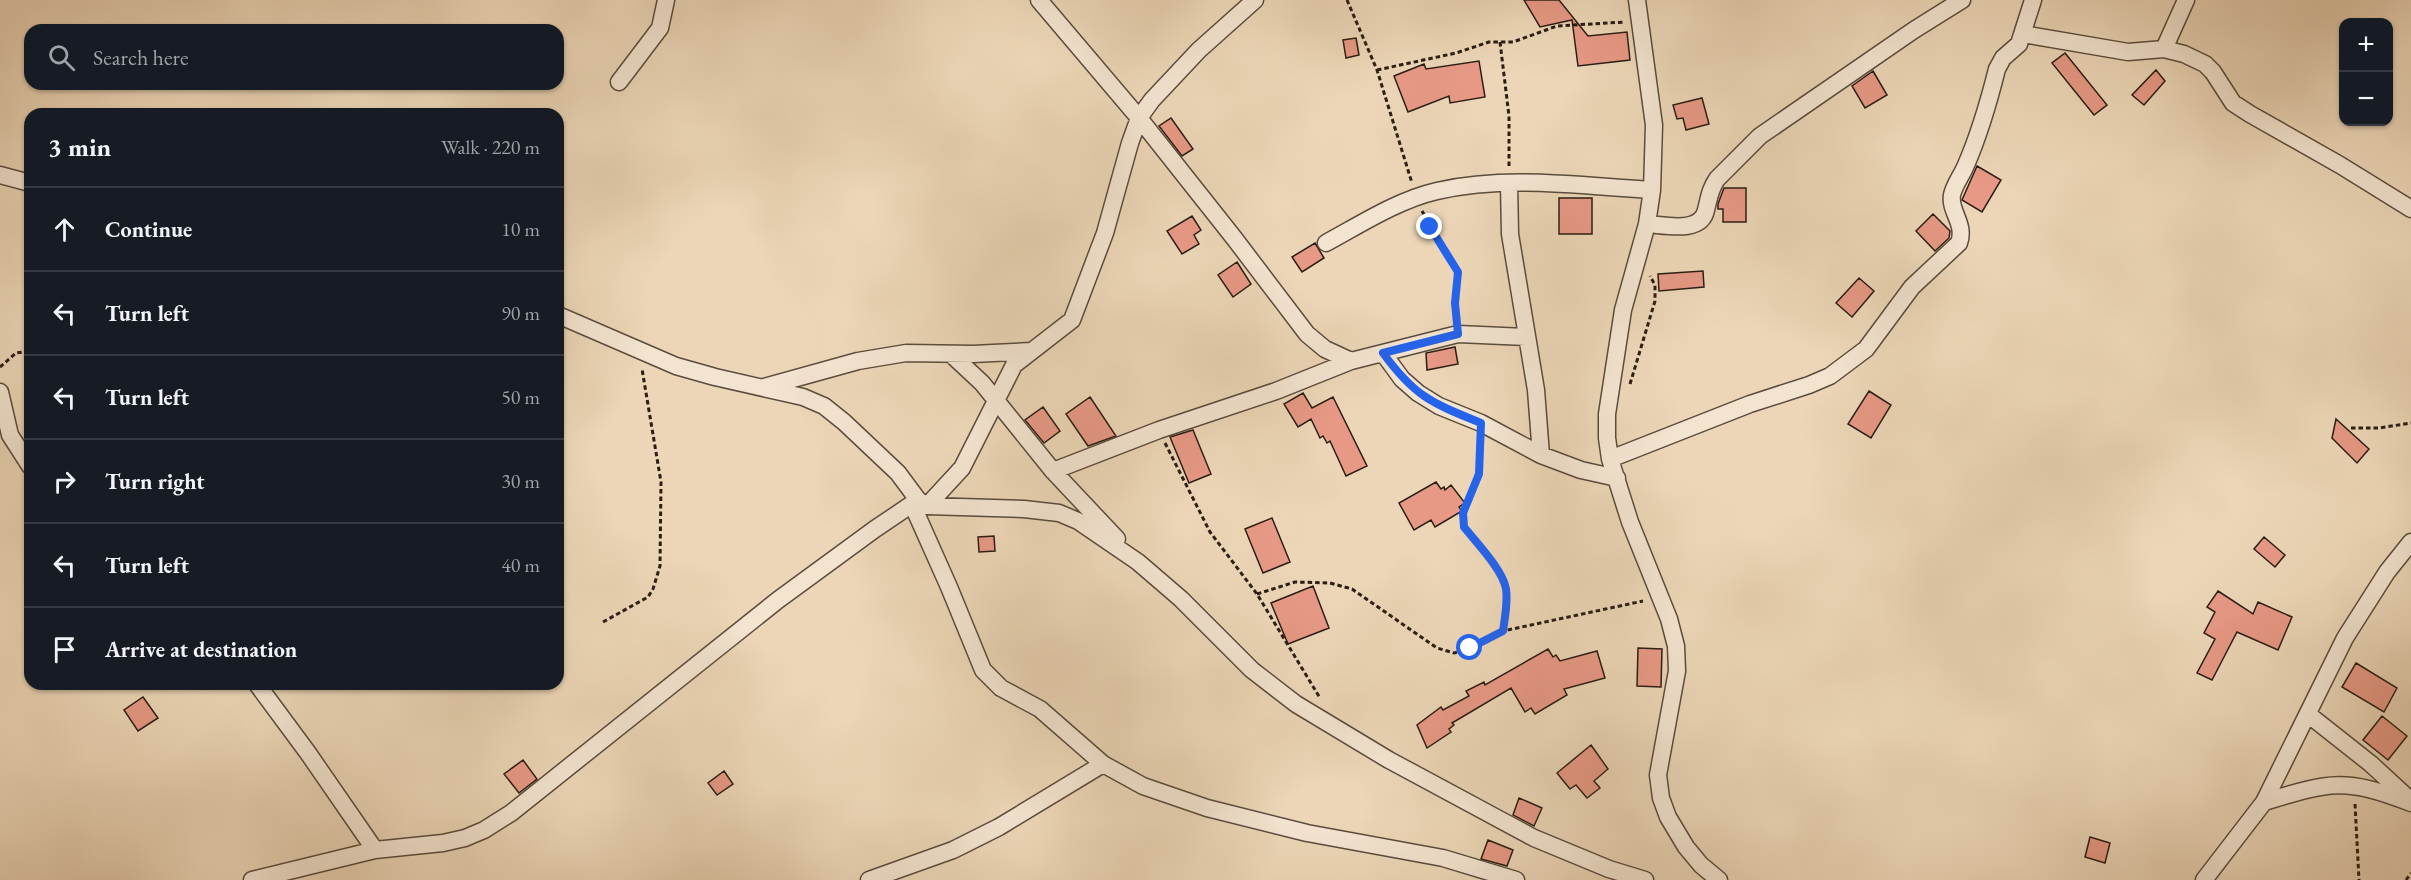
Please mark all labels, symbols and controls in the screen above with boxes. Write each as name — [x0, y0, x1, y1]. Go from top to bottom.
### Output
map controls — [2339, 18, 2393, 126]
button: + — [2339, 18, 2393, 72]
search box — [24, 24, 564, 90]
icon: search — [45, 41, 78, 74]
text: Search here — [93, 43, 188, 72]
button: − — [2339, 72, 2393, 126]
text: 3 min — [48, 130, 111, 164]
text: Walk · 220 m — [441, 134, 540, 160]
icon: ahead — [48, 213, 81, 246]
route end — [1416, 213, 1442, 239]
text: Continue — [105, 215, 192, 244]
text: 10 m — [501, 216, 540, 242]
icon: left — [48, 297, 81, 330]
text: Turn left — [105, 299, 189, 328]
text: 90 m — [501, 300, 540, 326]
icon: left — [48, 381, 81, 414]
text: Turn left — [105, 383, 189, 412]
text: 50 m — [501, 384, 540, 410]
icon: right — [48, 465, 81, 498]
text: Turn right — [105, 467, 204, 496]
text: 30 m — [501, 468, 540, 494]
icon: left — [48, 549, 81, 582]
text: Turn left — [105, 551, 189, 580]
text: 40 m — [501, 552, 540, 578]
icon: arrive — [48, 633, 81, 666]
route start — [1456, 634, 1482, 660]
text: Arrive at destination — [105, 635, 297, 664]

